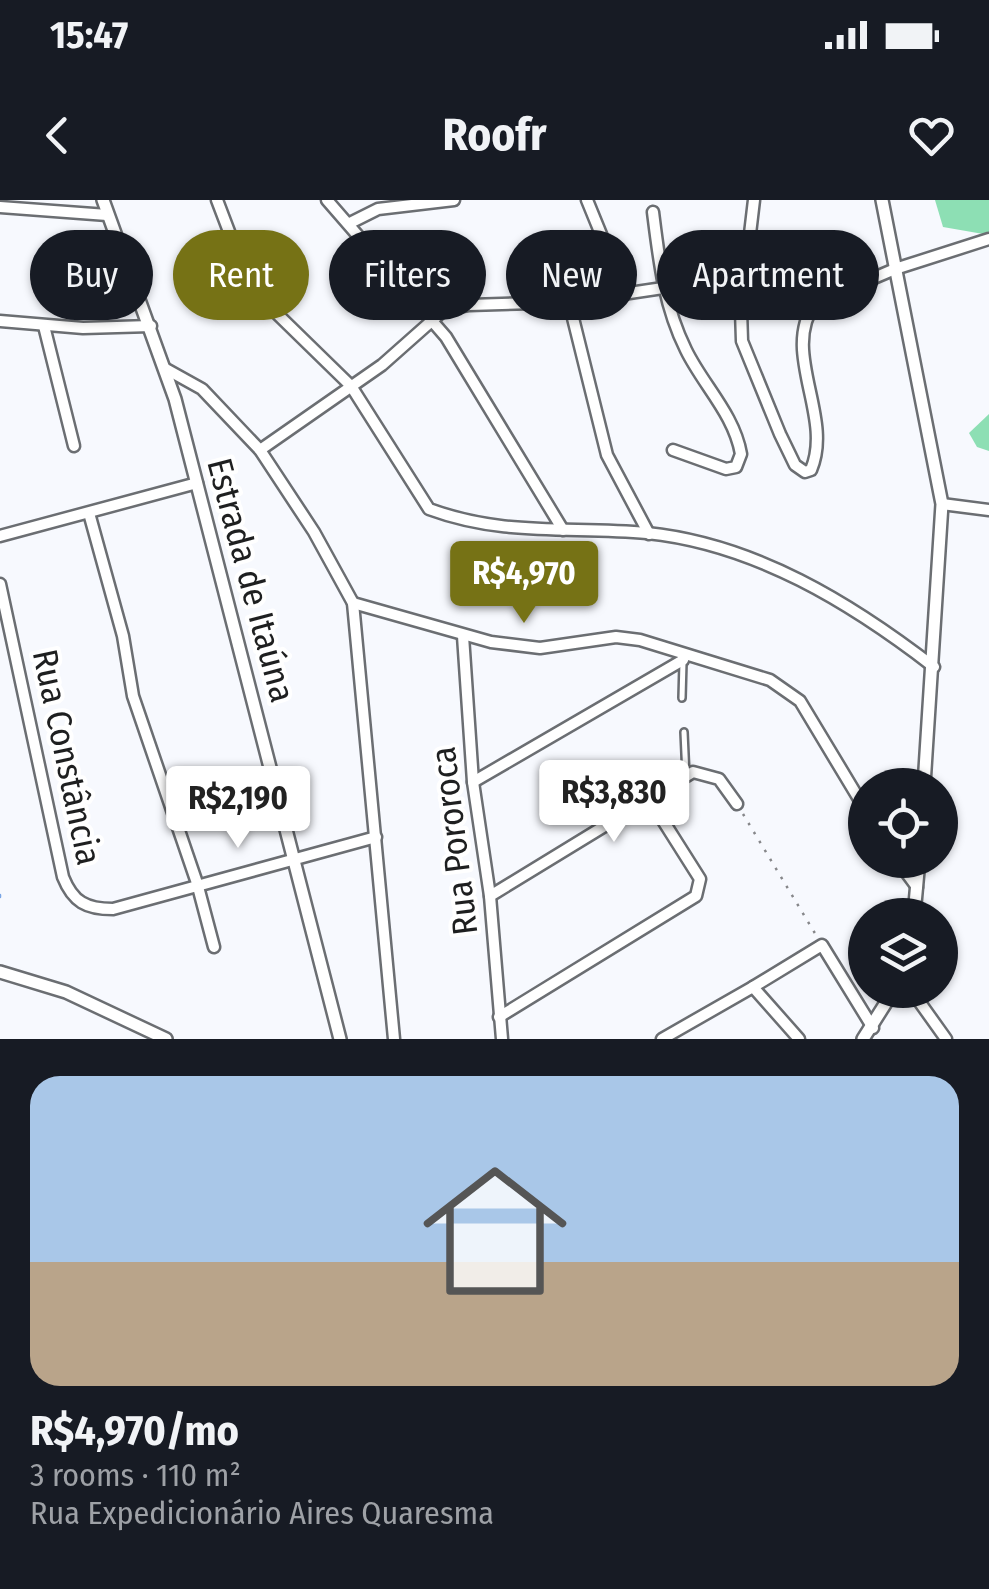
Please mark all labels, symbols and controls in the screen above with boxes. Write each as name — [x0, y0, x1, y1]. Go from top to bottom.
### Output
text: 15:47 — [50, 12, 128, 58]
icon: back — [30, 108, 85, 163]
text: Roofr — [443, 108, 546, 162]
icon: heart — [904, 108, 959, 163]
chip: Buy — [30, 230, 153, 320]
chip: Rent — [173, 230, 309, 320]
chip: Filters — [329, 230, 486, 320]
chip: New — [506, 230, 637, 320]
chip: Apartment — [657, 230, 879, 320]
street label: Estrada de Itaúna — [198, 453, 304, 707]
pin: R$4,970 — [432, 541, 616, 626]
text: R$4,970 — [472, 554, 576, 592]
street label: Rua Constância — [24, 645, 110, 869]
street label: Rua Pororoca — [422, 744, 486, 938]
pin: R$3,830 — [522, 760, 706, 845]
pin: R$2,190 — [146, 766, 330, 851]
map controls — [848, 768, 958, 1008]
button: locate — [848, 768, 958, 878]
text: R$3,830 — [561, 773, 667, 811]
text: R$2,190 — [188, 779, 288, 817]
button: layers — [848, 898, 958, 1008]
icon: home — [405, 1141, 585, 1321]
text: R$4,970/mo — [30, 1406, 239, 1456]
text: 3 rooms · 110 m² — [30, 1456, 241, 1494]
text: Rua Expedicionário Aires Quaresma — [30, 1494, 494, 1532]

